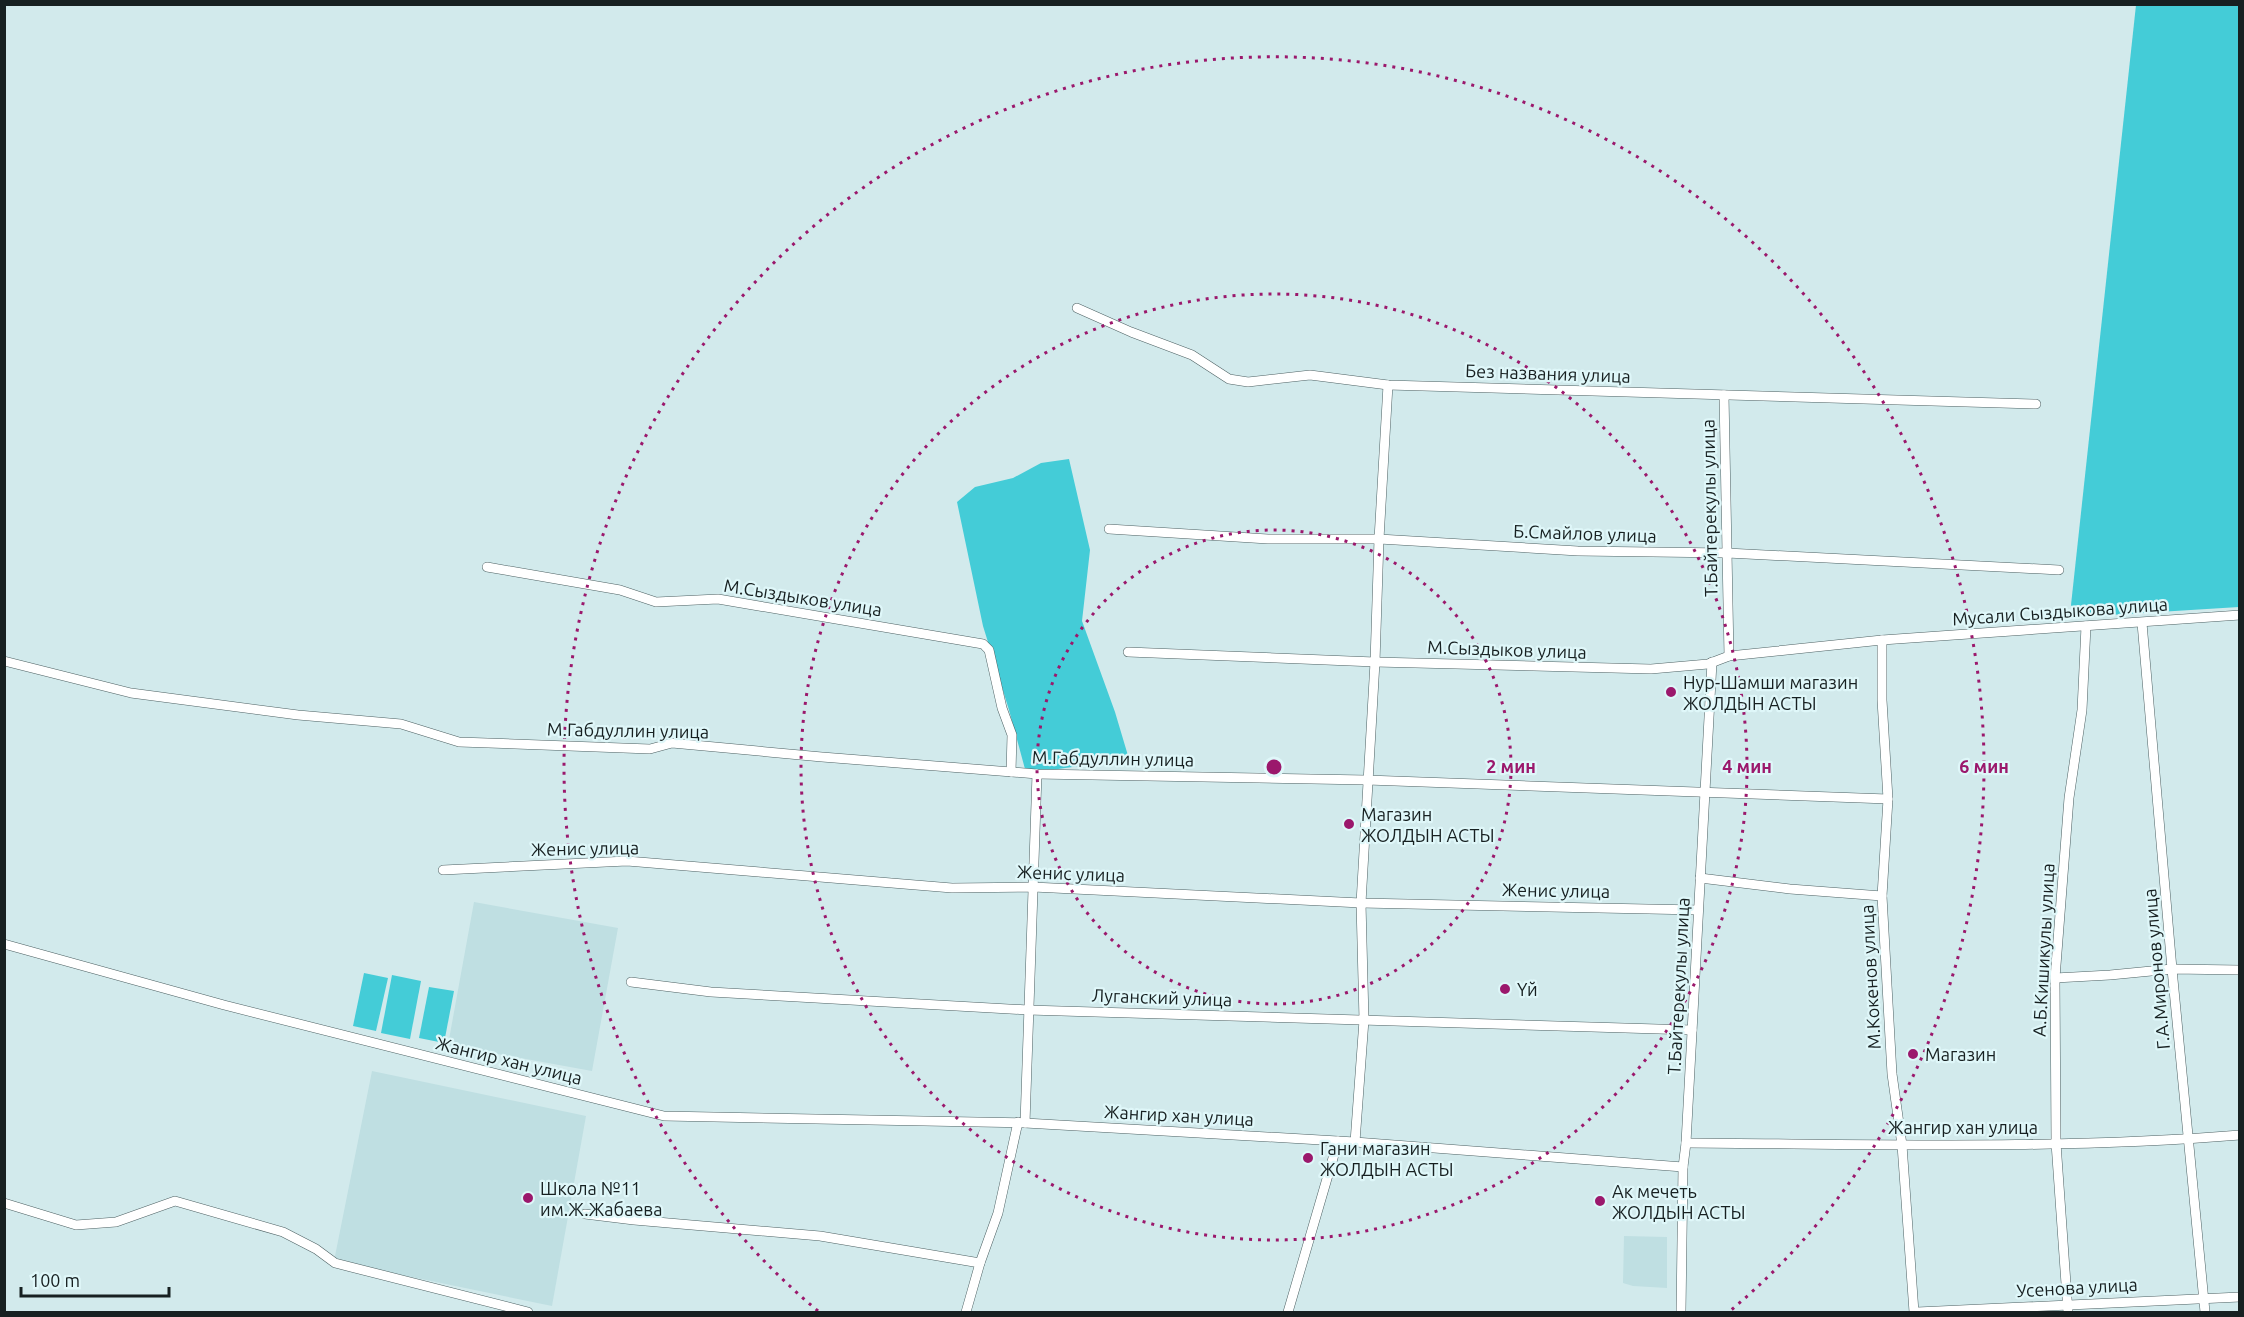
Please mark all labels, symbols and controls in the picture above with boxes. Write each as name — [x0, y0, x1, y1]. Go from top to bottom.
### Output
street label: Без названия улица — [1465, 360, 1631, 386]
street label: Т.Байтерекулы улица — [1697, 419, 1721, 597]
street label: Б.Смайлов улица — [1513, 521, 1657, 545]
street label: М.Сыздыков улица — [723, 575, 883, 619]
street label: Мусали Сыздыкова улица — [1951, 593, 2169, 629]
street label: М.Сыздыков улица — [1427, 636, 1587, 662]
place label: Нур-Шамши магазин ЖОЛДЫН АСТЫ — [1683, 672, 1858, 713]
marker: Нур-Шамши магазин ЖОЛДЫН АСТЫ — [1664, 685, 1678, 699]
street label: М.Габдуллин улица — [547, 719, 709, 741]
street label: М.Габдуллин улица — [1032, 747, 1194, 769]
text: 2 мин — [1486, 756, 1536, 776]
text: 4 мин — [1722, 756, 1772, 776]
text: 6 мин — [1959, 756, 2009, 776]
centre of rings — [1264, 757, 1284, 777]
place label: Магазин ЖОЛДЫН АСТЫ — [1361, 804, 1494, 845]
marker: Магазин ЖОЛДЫН АСТЫ — [1342, 817, 1356, 831]
street label: Женис улица — [531, 837, 639, 859]
street label: Женис улица — [1017, 861, 1125, 885]
street label: А.Б.Кишикулы улица — [2028, 863, 2058, 1037]
street label: Женис улица — [1502, 879, 1610, 901]
street label: Г.А.Миронов улица — [2139, 888, 2173, 1050]
street label: Т.Байтерекулы улица — [1663, 897, 1693, 1075]
street label: М.Кокенов улица — [1856, 904, 1884, 1050]
place label: Үй — [1517, 979, 1538, 999]
marker: Үй — [1498, 982, 1512, 996]
street label: Луганский улица — [1091, 985, 1233, 1009]
street label: Жангир хан улица — [434, 1032, 584, 1088]
place label: Магазин — [1925, 1044, 1996, 1064]
marker: Магазин — [1906, 1047, 1920, 1061]
street label: Жангир хан улица — [1104, 1101, 1254, 1129]
street label: Жангир хан улица — [1888, 1117, 2038, 1137]
place label: Гани магазин ЖОЛДЫН АСТЫ — [1320, 1138, 1453, 1179]
marker: Гани магазин ЖОЛДЫН АСТЫ — [1301, 1151, 1315, 1165]
place label: Школа №11 им.Ж.Жабаева — [540, 1178, 663, 1219]
place label: Ак мечеть ЖОЛДЫН АСТЫ — [1612, 1181, 1745, 1222]
marker: Школа №11 им.Ж.Жабаева — [521, 1191, 535, 1205]
marker: Ак мечеть ЖОЛДЫН АСТЫ — [1593, 1194, 1607, 1208]
scale bar — [21, 1260, 170, 1298]
text: 100 m — [30, 1270, 80, 1290]
street label: Усенова улица — [2016, 1274, 2138, 1300]

